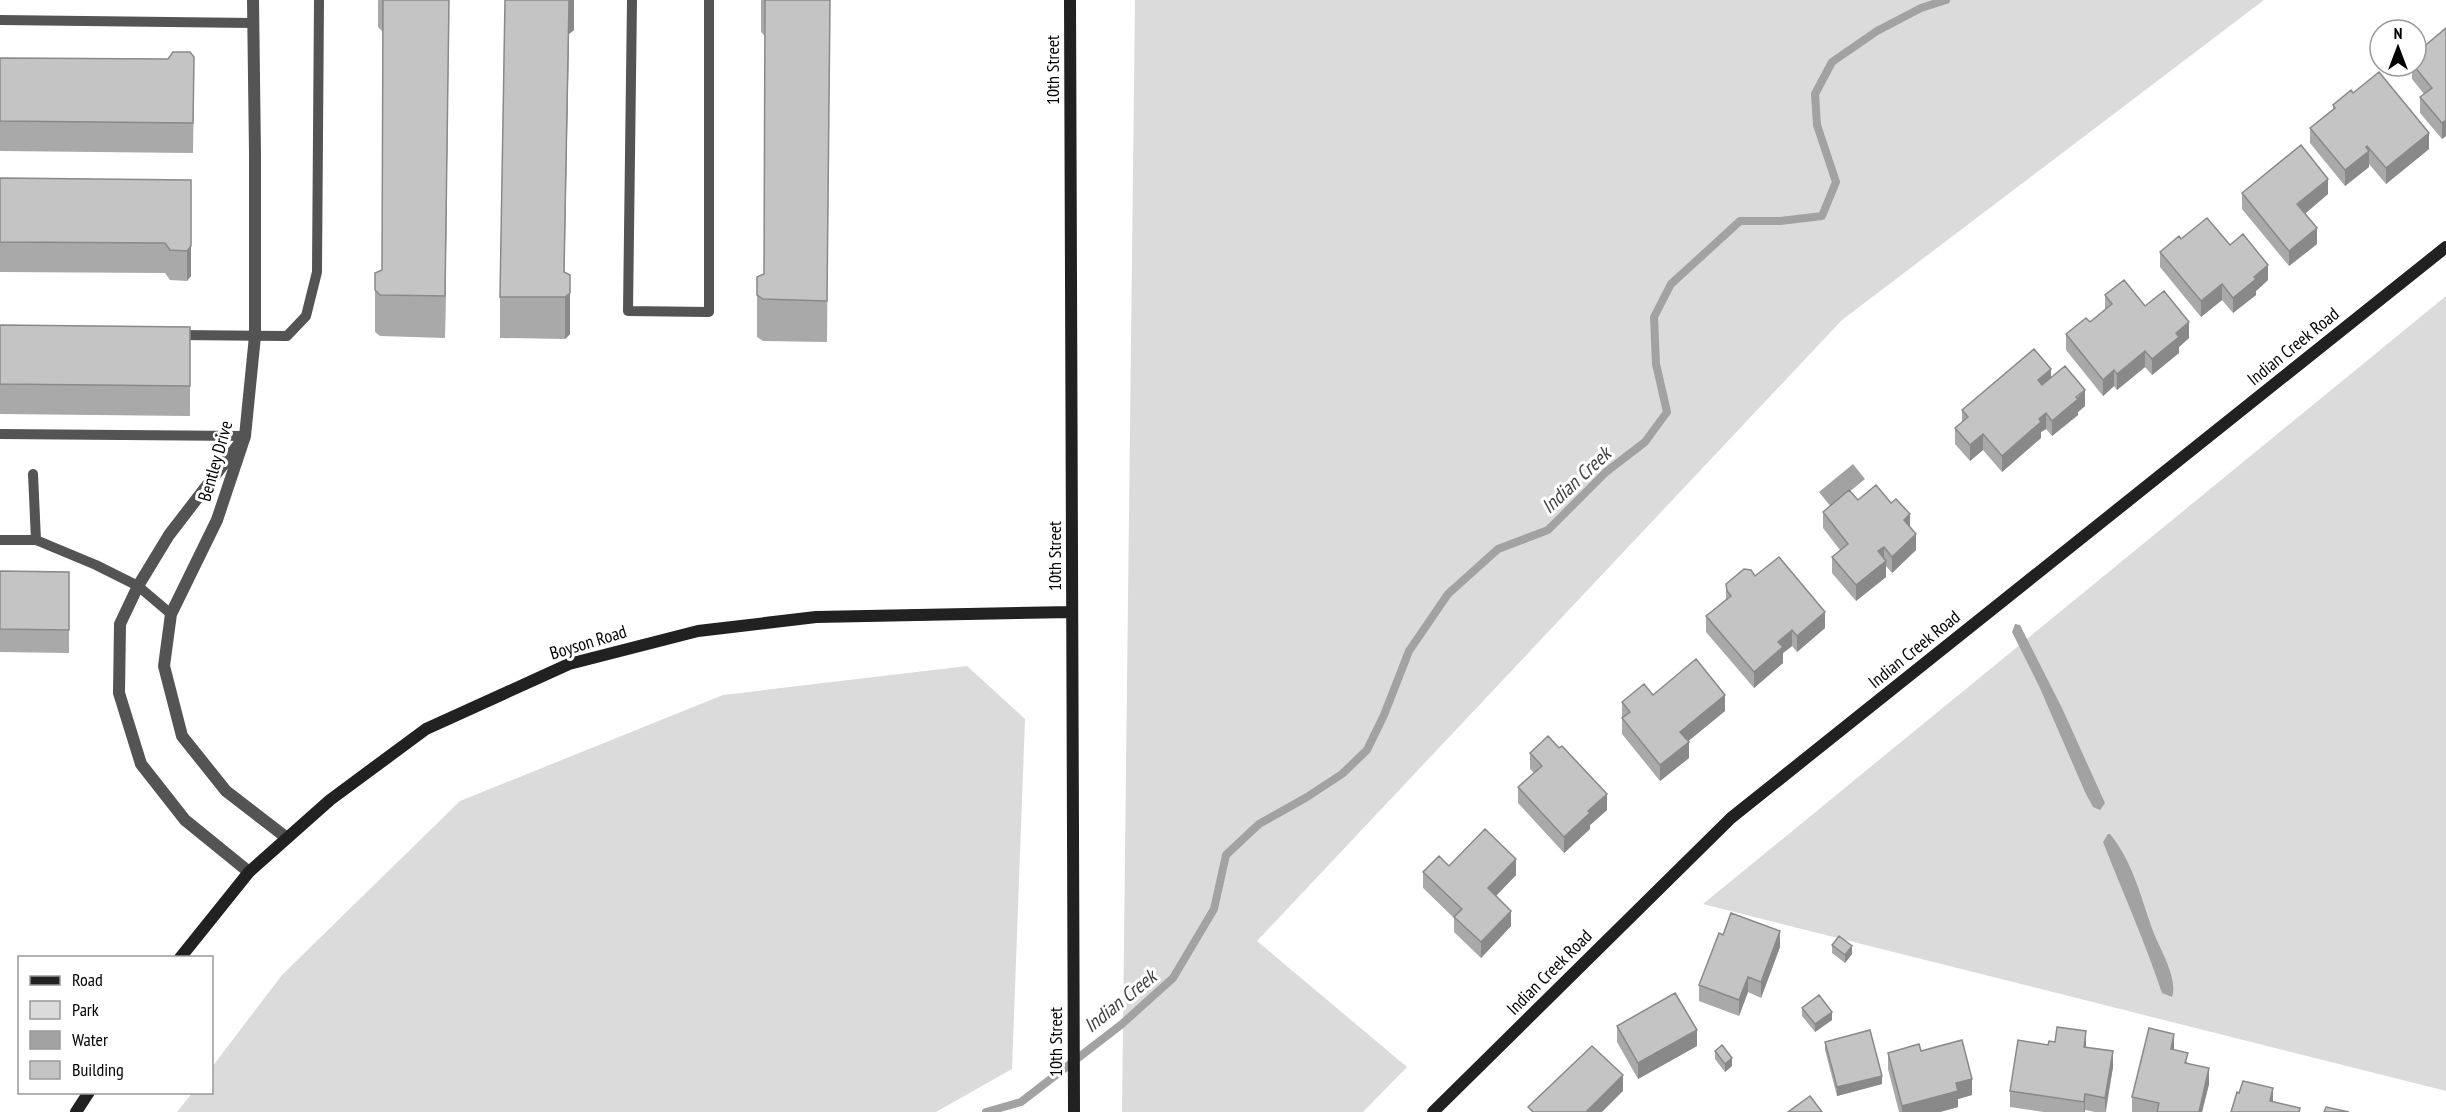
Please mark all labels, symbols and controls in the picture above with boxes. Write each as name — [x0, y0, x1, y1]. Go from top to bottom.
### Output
north arrow — [2368, 18, 2428, 78]
text: N — [2394, 23, 2402, 43]
street label: 10th Street — [1041, 35, 1064, 105]
street label: Indian Creek Road — [2242, 302, 2344, 390]
street label: Bentley Drive — [193, 418, 237, 504]
water label: Indian Creek — [1536, 440, 1618, 519]
street label: 10th Street — [1043, 521, 1066, 591]
street label: Indian Creek Road — [1863, 605, 1965, 693]
street label: Boyson Road — [547, 619, 629, 665]
street label: Indian Creek Road — [1501, 924, 1597, 1020]
legend — [18, 956, 213, 1094]
water label: Indian Creek — [1078, 962, 1163, 1038]
text: Road — [72, 968, 103, 991]
text: Park — [72, 998, 99, 1021]
street label: 10th Street — [1044, 1007, 1067, 1077]
text: Water — [72, 1028, 108, 1051]
text: Building — [72, 1058, 124, 1081]

